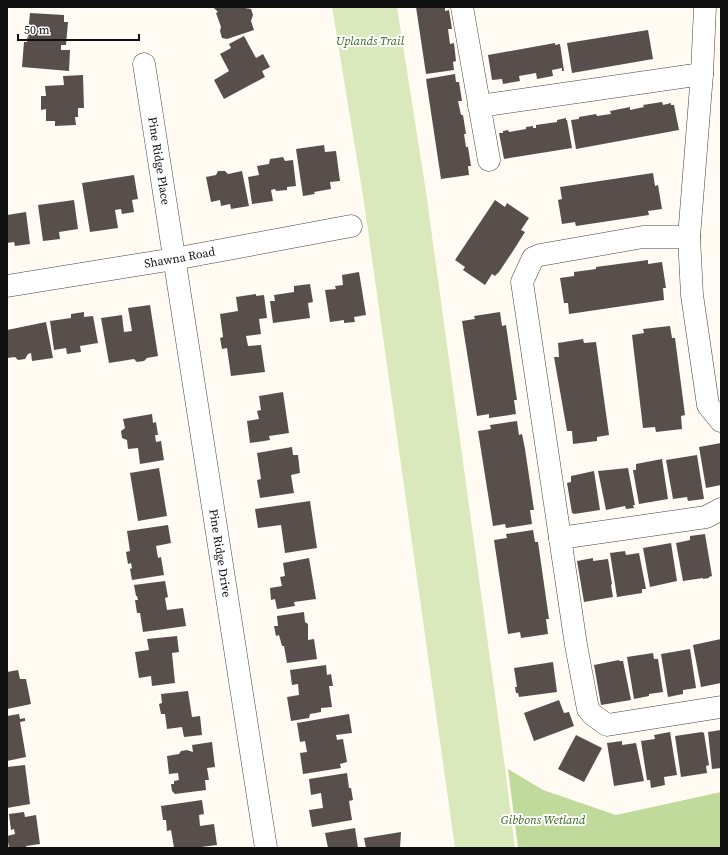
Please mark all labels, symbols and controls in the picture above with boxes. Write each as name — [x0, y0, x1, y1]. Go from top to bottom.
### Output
scale bar — [18, 16, 139, 42]
text: 50 m — [24, 22, 50, 38]
park label: Uplands Trail — [336, 33, 405, 49]
street label: Pine Ridge Place — [144, 116, 174, 206]
street label: Shawna Road — [143, 243, 217, 272]
street label: Pine Ridge Drive — [205, 508, 235, 598]
park label: Gibbons Wetland — [501, 812, 586, 828]

